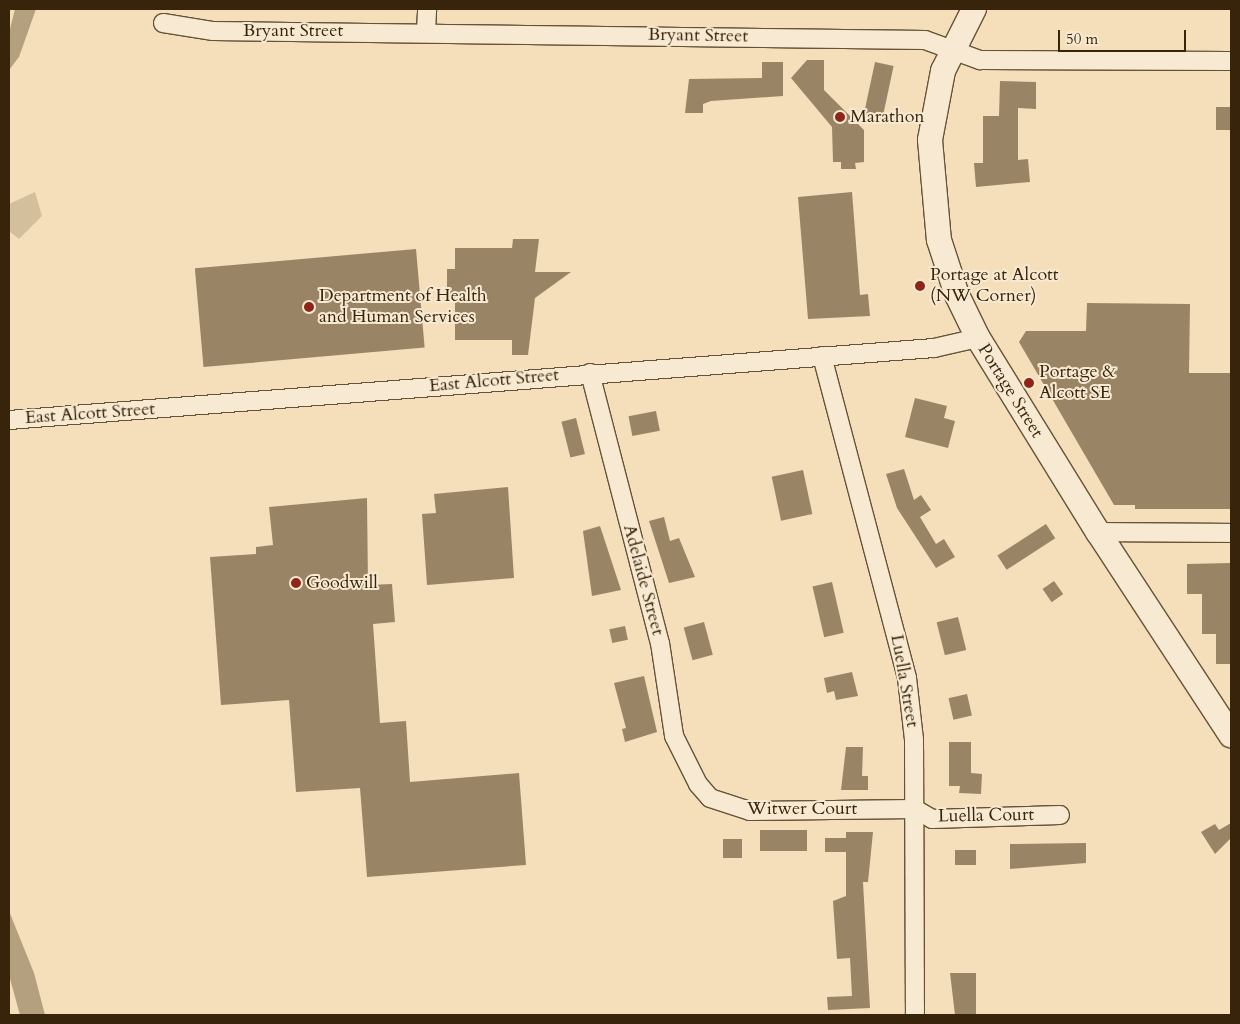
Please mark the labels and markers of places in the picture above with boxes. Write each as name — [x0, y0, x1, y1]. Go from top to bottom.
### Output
place label: Marathon — [850, 106, 925, 128]
marker: Marathon — [834, 111, 846, 123]
place label: Portage at Alcott (NW Corner) — [930, 265, 1058, 308]
marker: Portage at Alcott (NW Corner) — [914, 280, 926, 292]
place label: Department of Health and Human Services — [319, 286, 487, 328]
marker: Department of Health and Human Services — [303, 301, 315, 313]
place label: Portage & Alcott SE — [1039, 362, 1116, 404]
marker: Portage & Alcott SE — [1023, 377, 1035, 389]
place label: Goodwill — [306, 572, 378, 594]
marker: Goodwill — [290, 577, 302, 589]

